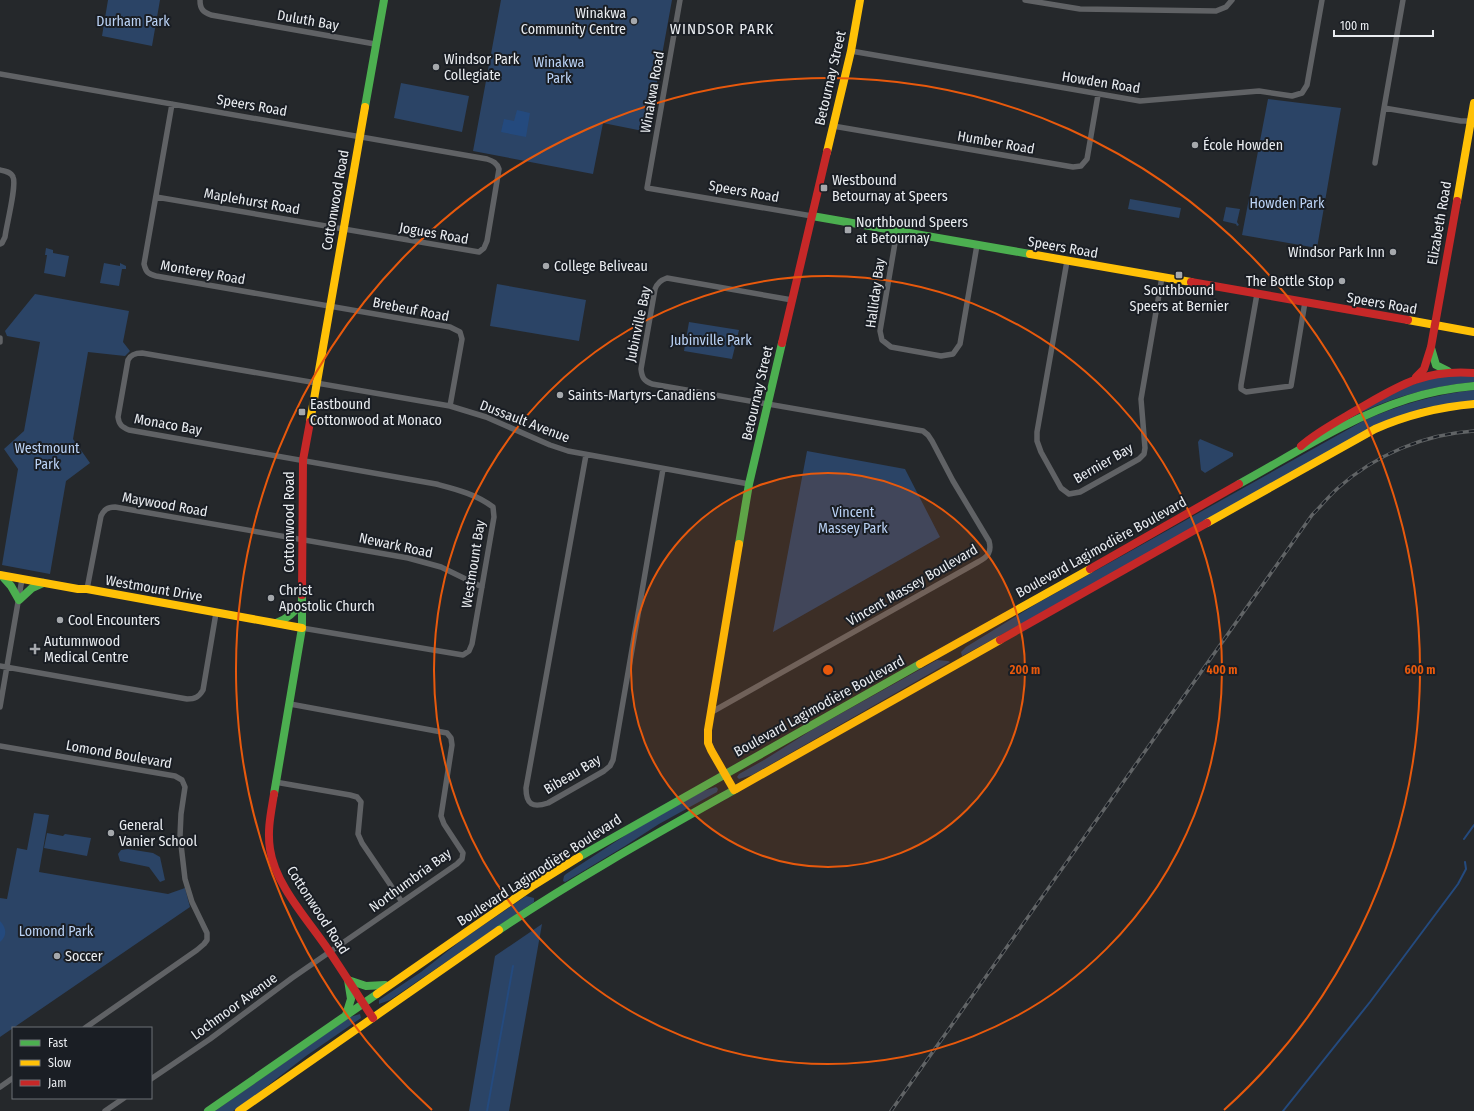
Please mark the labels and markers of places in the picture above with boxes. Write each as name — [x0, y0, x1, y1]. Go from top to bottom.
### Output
place label: Winakwa Community Centre — [521, 5, 626, 38]
marker: Winakwa Community Centre — [629, 16, 639, 26]
place label: Windsor Park Collegiate — [444, 51, 520, 84]
marker: Windsor Park Collegiate — [431, 62, 441, 72]
place label: École Howden — [1203, 136, 1283, 154]
marker: École Howden — [1190, 140, 1200, 150]
place label: Westbound Betournay at Speers — [832, 172, 948, 205]
marker: Westbound Betournay at Speers — [819, 183, 829, 193]
place label: Northbound Speers at Betournay — [856, 214, 968, 247]
marker: Northbound Speers at Betournay — [843, 225, 853, 235]
place label: Windsor Park Inn — [1288, 244, 1385, 261]
marker: Windsor Park Inn — [1388, 247, 1398, 257]
place label: College Beliveau — [554, 258, 648, 275]
marker: College Beliveau — [541, 261, 551, 271]
marker: Southbound Speers at Bernier — [1174, 270, 1184, 280]
place label: The Bottle Stop — [1246, 273, 1334, 290]
marker: The Bottle Stop — [1337, 276, 1347, 286]
place label: Southbound Speers at Bernier — [1129, 282, 1229, 315]
place label: Saints-Martyrs-Canadiens — [568, 387, 716, 404]
marker: Saints-Martyrs-Canadiens — [555, 390, 565, 400]
place label: Eastbound Cottonwood at Monaco — [310, 396, 442, 429]
marker: Eastbound Cottonwood at Monaco — [297, 407, 307, 417]
place label: Christ Apostolic Church — [279, 582, 375, 615]
marker: Christ Apostolic Church — [266, 593, 276, 603]
place label: Cool Encounters — [68, 612, 160, 629]
marker: Cool Encounters — [55, 615, 65, 625]
place label: Autumnwood Medical Centre — [44, 633, 129, 666]
marker: Autumnwood Medical Centre — [29, 643, 41, 655]
centre of rings — [821, 663, 835, 677]
place label: General Vanier School — [119, 817, 197, 850]
marker: General Vanier School — [106, 828, 116, 838]
place label: Soccer — [65, 948, 103, 965]
marker: Soccer — [52, 951, 62, 961]

